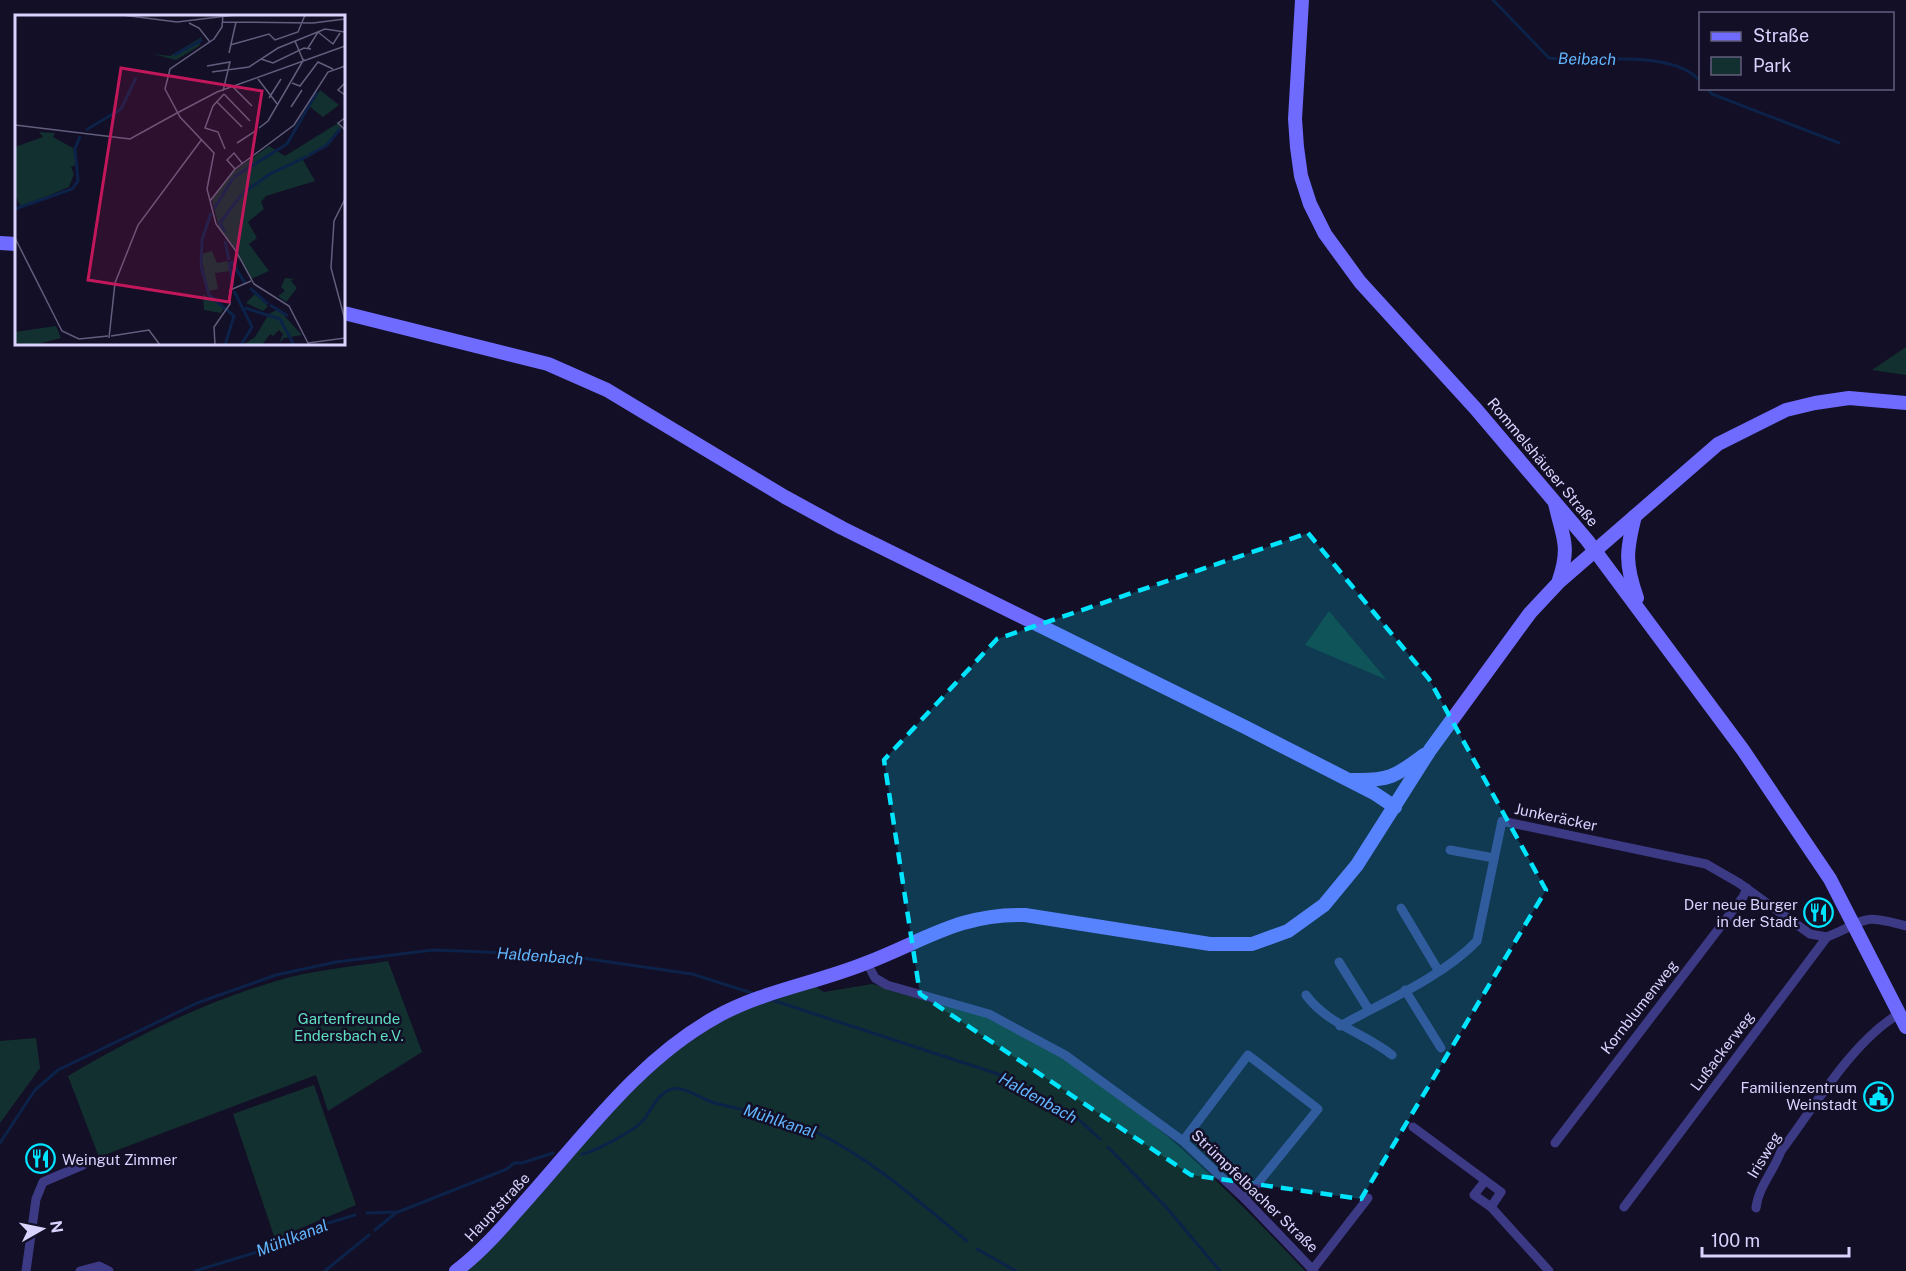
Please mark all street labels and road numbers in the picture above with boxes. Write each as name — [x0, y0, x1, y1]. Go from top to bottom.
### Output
street label: Rommelshäuser Straße — [1484, 394, 1602, 530]
street label: Junkeräcker — [1513, 800, 1599, 834]
street label: Kornblumenweg — [1597, 957, 1681, 1057]
street label: Lußackerweg — [1687, 1008, 1757, 1094]
street label: Strümpfelbacher Straße — [1188, 1126, 1322, 1256]
street label: Irisweg — [1744, 1129, 1784, 1181]
street label: Hauptstraße — [461, 1169, 533, 1245]

